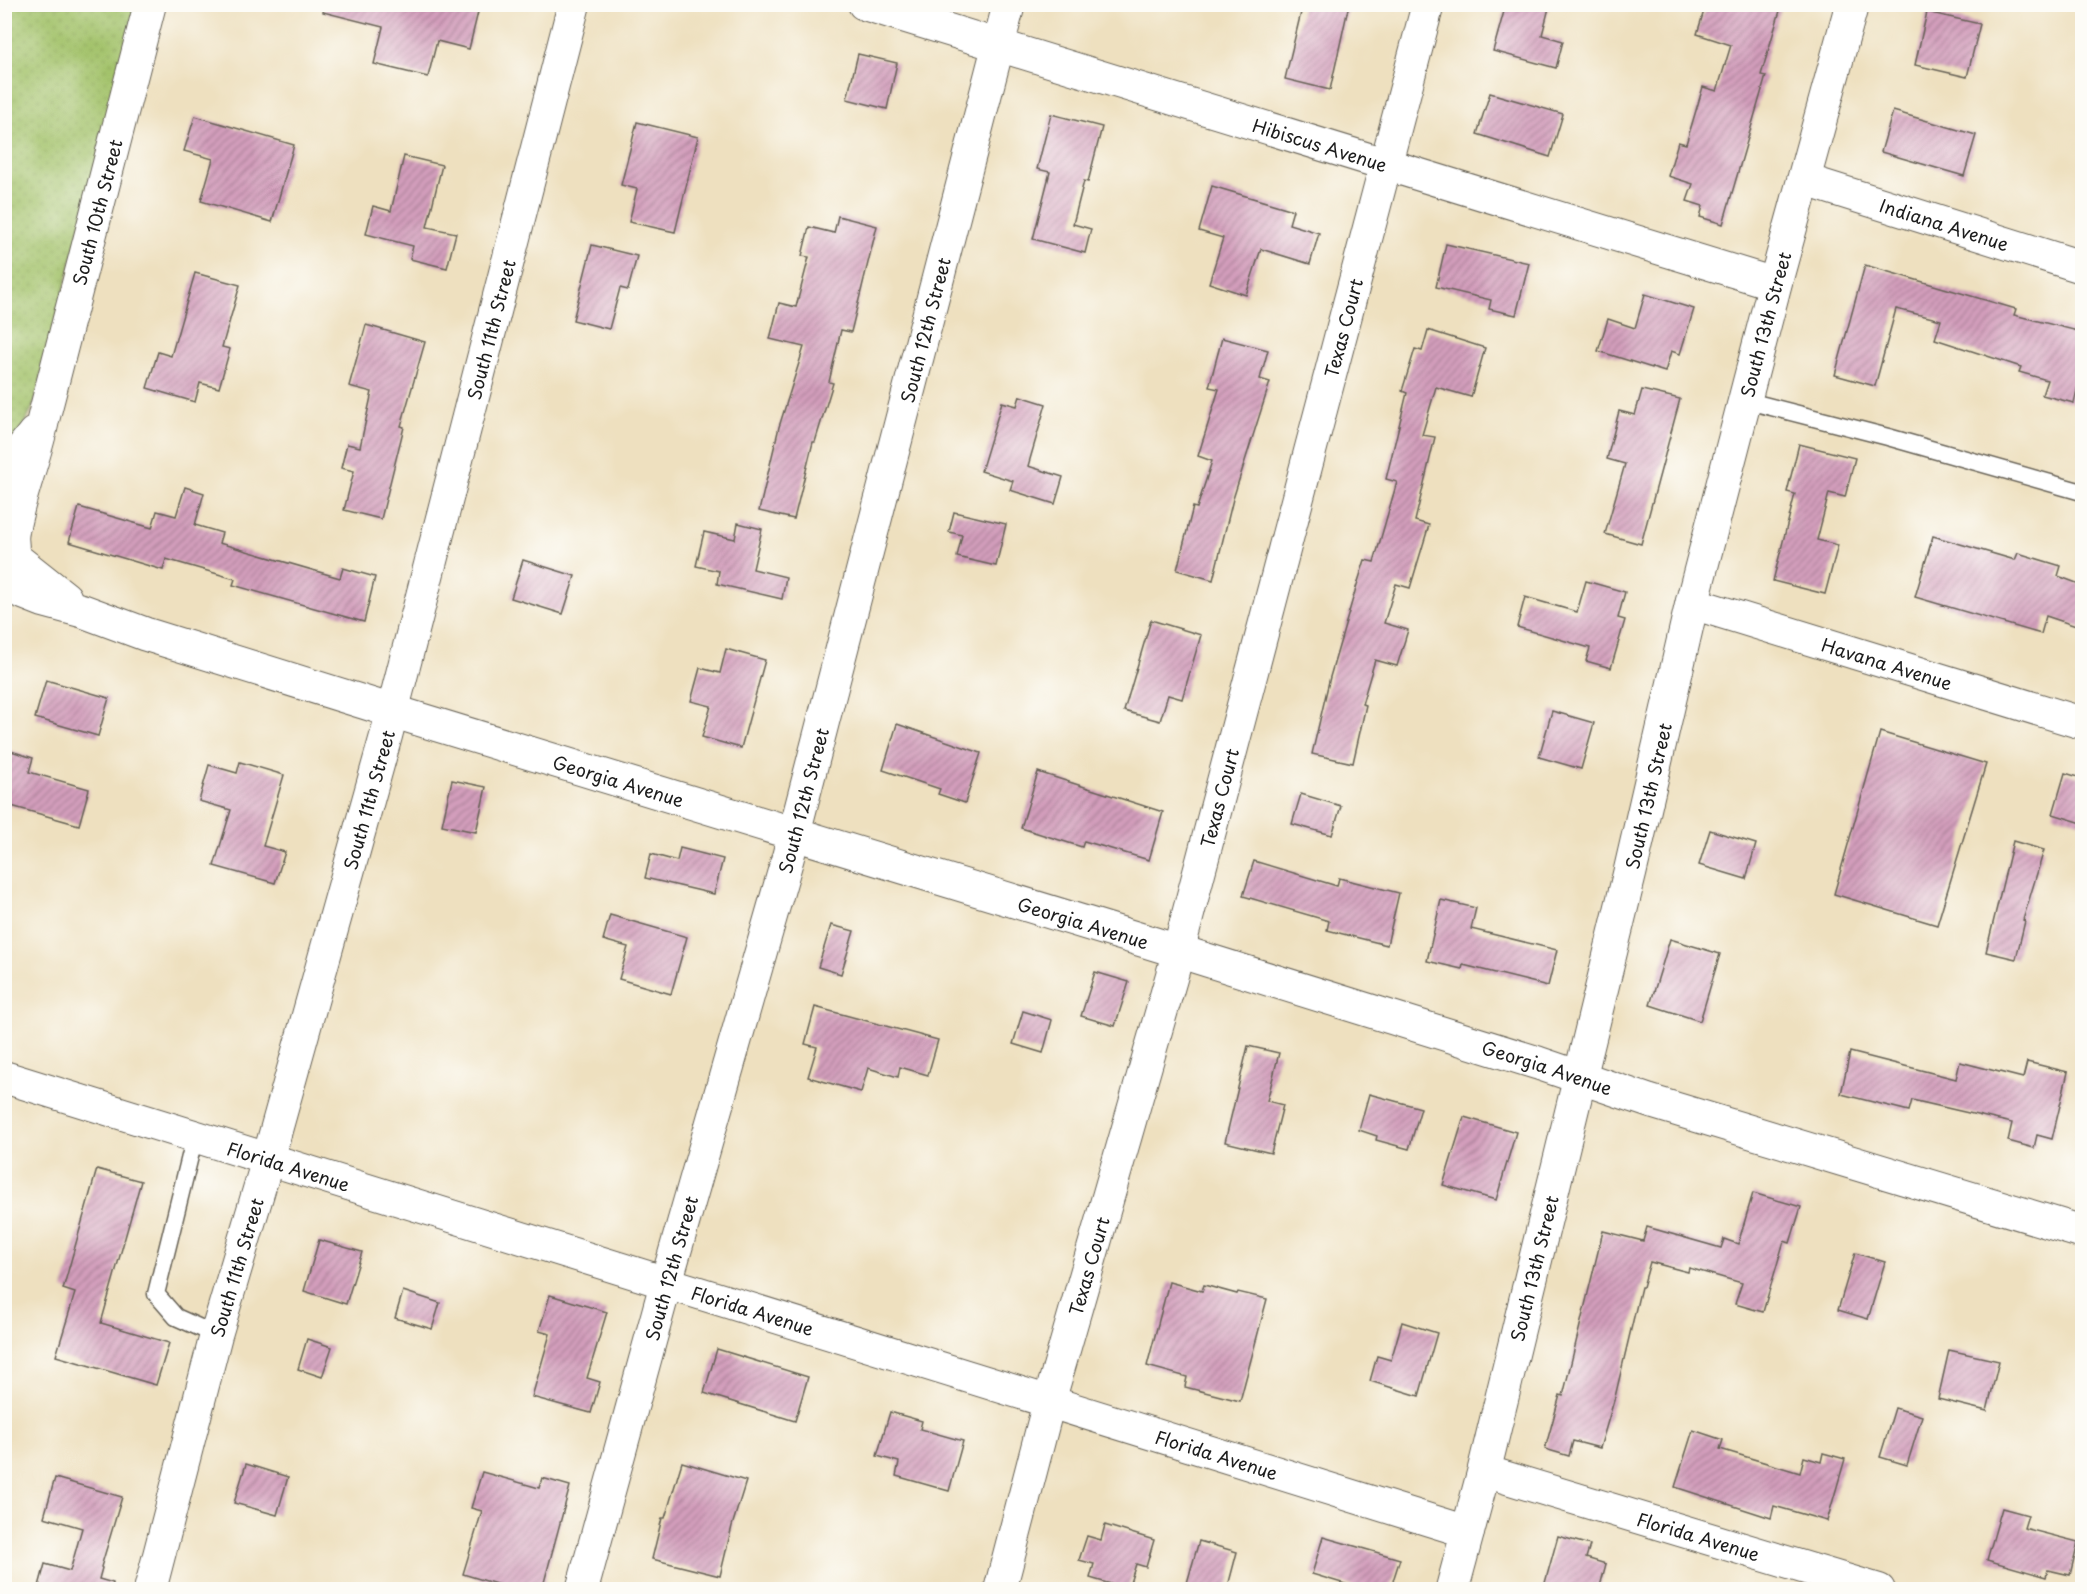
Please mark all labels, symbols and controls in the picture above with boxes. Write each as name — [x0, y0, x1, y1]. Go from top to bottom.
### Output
street label: Hibiscus Avenue — [1249, 111, 1391, 178]
street label: South 10th Street — [65, 136, 128, 288]
street label: Indiana Avenue — [1876, 191, 2012, 257]
street label: South 13th Street — [1733, 248, 1797, 400]
street label: South 12th Street — [893, 254, 956, 405]
street label: South 11th Street — [459, 256, 521, 402]
street label: Texas Court — [1317, 275, 1369, 380]
street label: Havana Avenue — [1818, 630, 1956, 696]
street label: South 13th Street — [1618, 720, 1677, 872]
street label: South 12th Street — [771, 725, 834, 876]
street label: South 11th Street — [336, 727, 401, 873]
street label: Texas Court — [1193, 745, 1245, 850]
street label: Georgia Avenue — [550, 747, 688, 813]
street label: Georgia Avenue — [1014, 889, 1152, 955]
street label: Georgia Avenue — [1479, 1033, 1616, 1101]
street label: Florida Avenue — [224, 1134, 353, 1197]
street label: South 12th Street — [637, 1192, 704, 1343]
street label: South 13th Street — [1503, 1192, 1564, 1344]
street label: South 11th Street — [203, 1195, 269, 1340]
street label: Texas Court — [1061, 1213, 1115, 1318]
street label: Florida Avenue — [688, 1278, 817, 1341]
street label: Florida Avenue — [1152, 1422, 1282, 1486]
street label: Florida Avenue — [1634, 1504, 1763, 1567]

